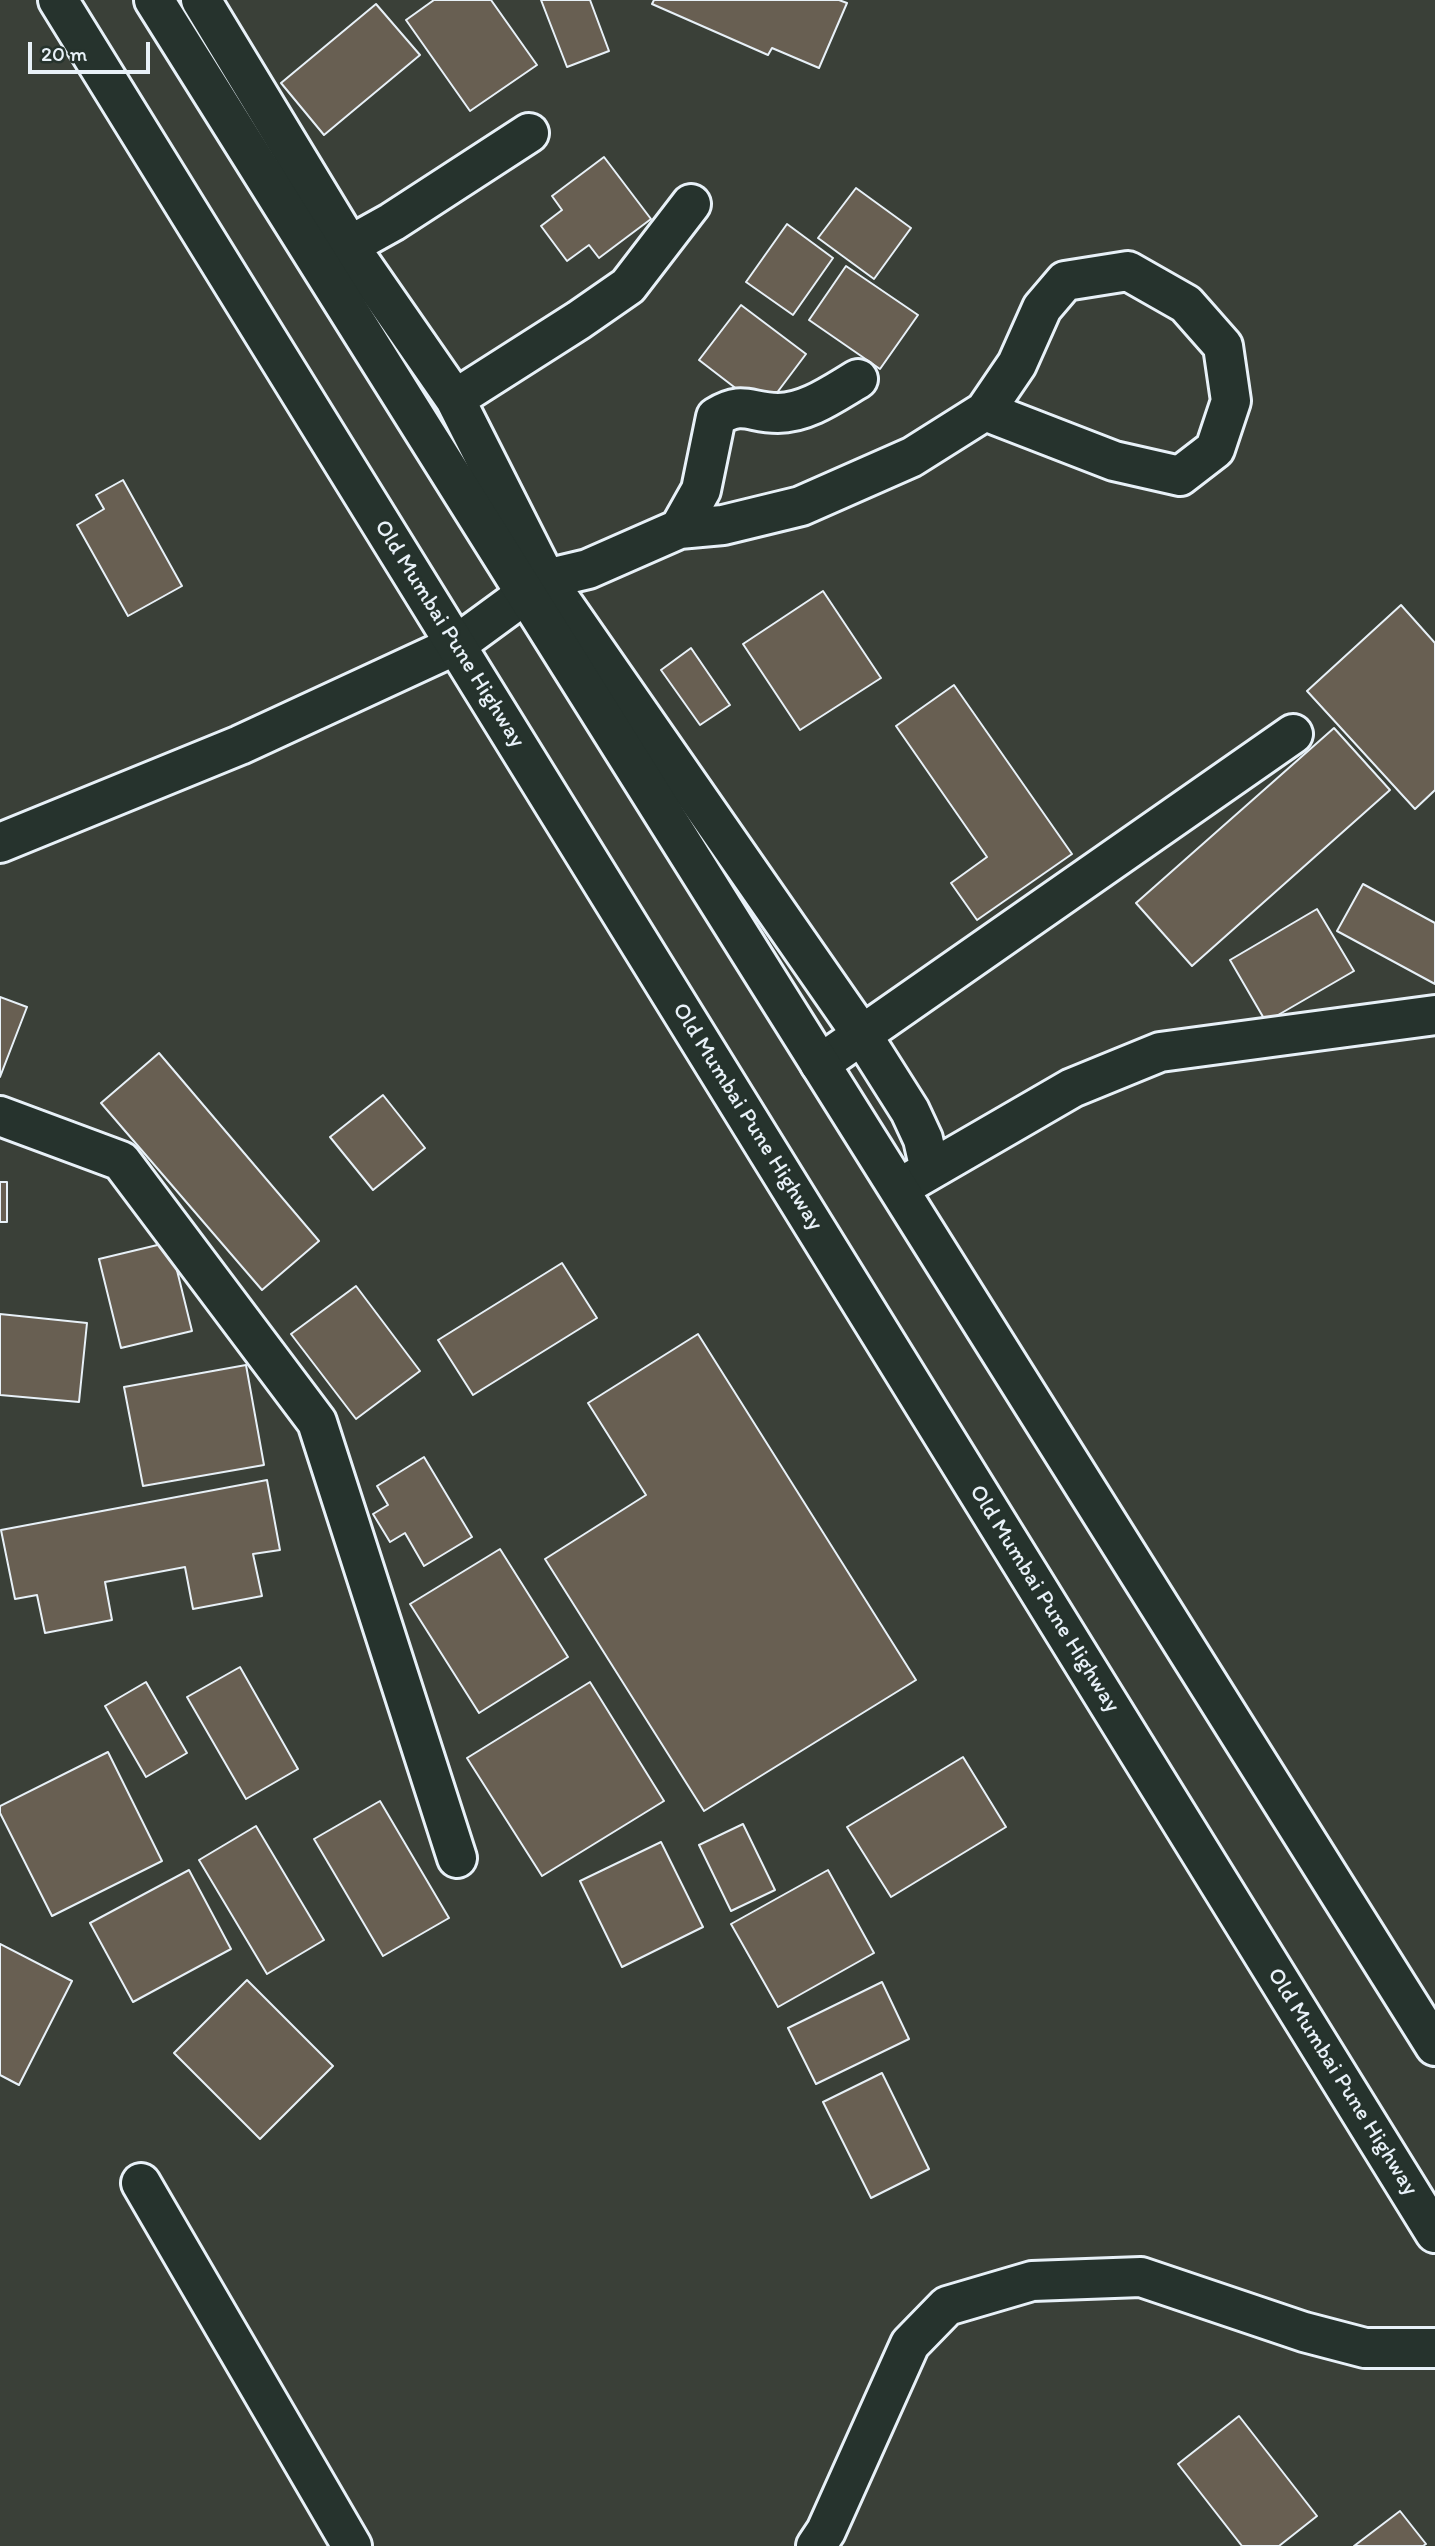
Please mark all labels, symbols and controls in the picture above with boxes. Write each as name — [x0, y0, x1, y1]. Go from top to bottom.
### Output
scale bar — [32, 28, 154, 72]
text: 20 m — [41, 41, 87, 66]
street label: Old Mumbai Pune Highway — [368, 515, 530, 753]
street label: Old Mumbai Pune Highway — [666, 998, 828, 1236]
street label: Old Mumbai Pune Highway — [963, 1480, 1125, 1718]
street label: Old Mumbai Pune Highway — [1261, 1963, 1423, 2201]

